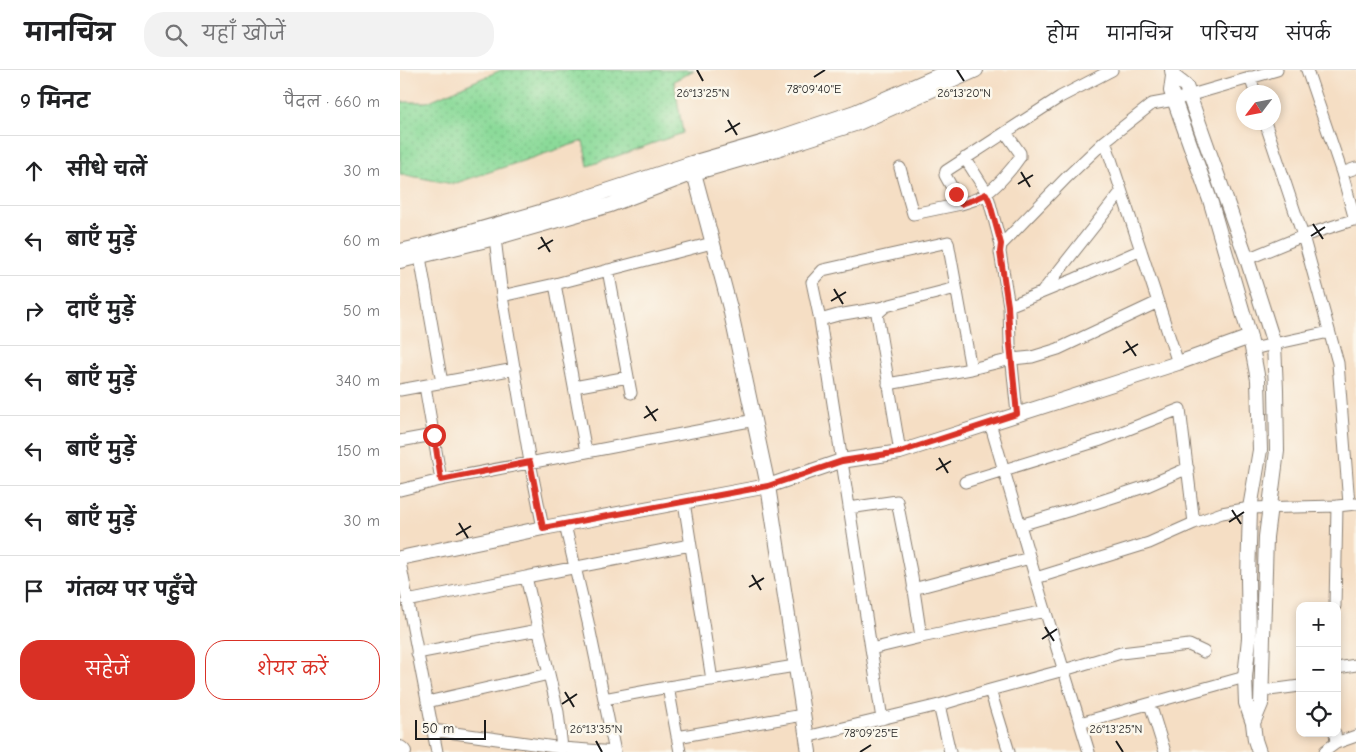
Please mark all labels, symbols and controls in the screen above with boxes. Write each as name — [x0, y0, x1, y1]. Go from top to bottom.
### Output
search box — [144, 12, 494, 57]
text: मानचित्र — [25, 19, 114, 47]
icon: search — [162, 21, 190, 49]
text: यहाँ खोजें — [202, 23, 285, 45]
text: होम — [1047, 24, 1079, 45]
text: मानचित्र — [1107, 24, 1173, 45]
text: परिचय — [1201, 24, 1258, 45]
text: संपर्क — [1286, 24, 1331, 45]
text: 78°09'40"E — [787, 82, 841, 96]
north arrow — [1236, 85, 1281, 130]
text: 26°13'25"N — [677, 86, 729, 100]
text: 26°13'20"N — [937, 86, 991, 100]
text: 9 मिनट — [20, 89, 89, 113]
text: पैदल · 660 m — [284, 93, 380, 111]
icon: ahead — [20, 157, 48, 185]
text: सीधे चलें — [67, 159, 147, 181]
text: 30 m — [344, 162, 380, 180]
route end — [945, 183, 968, 206]
icon: left — [20, 227, 48, 255]
text: बाएँ मुड़ें — [67, 229, 136, 251]
text: 60 m — [343, 232, 380, 250]
icon: right — [20, 297, 48, 325]
text: दाएँ मुड़ें — [67, 299, 135, 321]
text: 50 m — [343, 302, 380, 320]
icon: left — [20, 367, 48, 395]
text: बाएँ मुड़ें — [67, 369, 136, 391]
text: 340 m — [336, 372, 380, 390]
route start — [423, 424, 446, 447]
icon: left — [20, 437, 48, 465]
text: बाएँ मुड़ें — [67, 439, 136, 461]
text: 150 m — [337, 442, 380, 460]
icon: left — [20, 507, 48, 535]
text: बाएँ मुड़ें — [67, 509, 136, 531]
text: 30 m — [344, 512, 380, 530]
icon: arrive — [20, 577, 48, 605]
text: गंतव्य पर पहुँचे — [67, 579, 196, 601]
map controls — [1296, 602, 1341, 737]
button: + — [1296, 602, 1341, 647]
button: सहेजें — [20, 640, 195, 700]
button: शेयर करें — [205, 640, 380, 700]
button: − — [1296, 647, 1341, 692]
button: locate — [1296, 692, 1341, 737]
scale bar — [415, 717, 486, 740]
text: 50 m — [422, 720, 454, 737]
text: 26°13'35"N — [570, 722, 622, 736]
text: 26°13'25"N — [1090, 722, 1142, 736]
text: 78°09'25"E — [844, 726, 898, 740]

